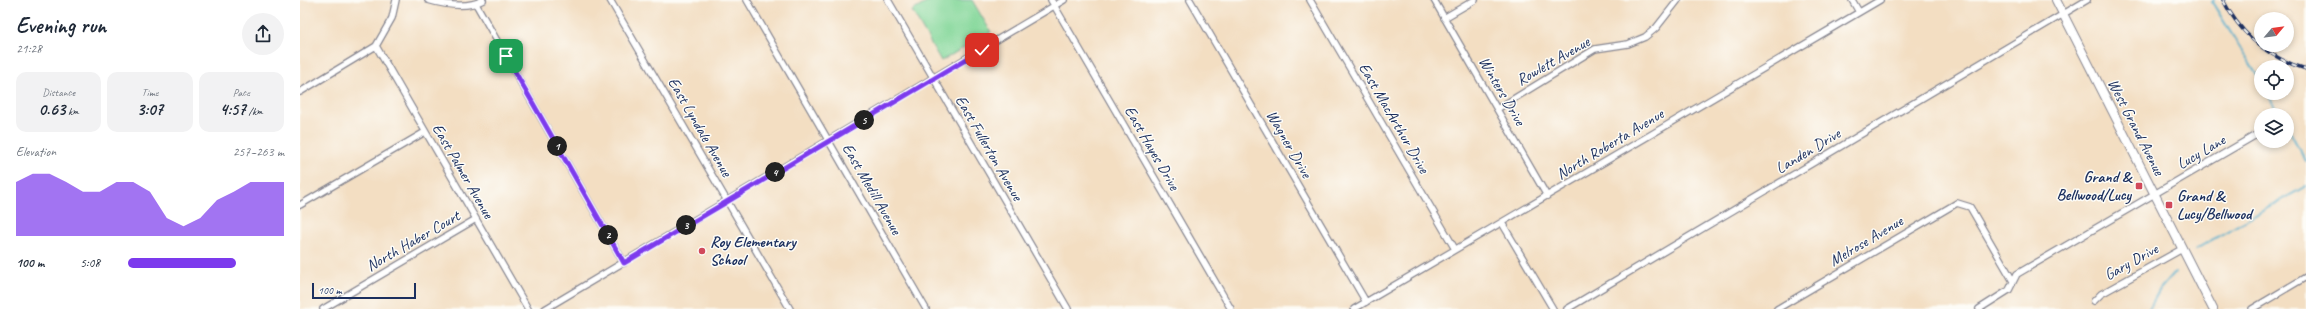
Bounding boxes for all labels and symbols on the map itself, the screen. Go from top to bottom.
north arrow [2254,12,2294,52]
street label: Rowlett Avenue [1513,31,1595,90]
pin [965,33,999,67]
pin [489,39,523,73]
street label: Winters Drive [1474,53,1531,131]
street label: East MacArthur Drive [1354,59,1435,178]
street label: East Lyndale Avenue [663,74,737,182]
street label: West Grand Avenue [2103,75,2170,180]
street label: East Fullerton Avenue [951,92,1028,206]
street label: East Hayes Drive [1120,102,1185,195]
street label: North Roberta Avenue [1553,103,1669,184]
street label: Wagner Drive [1262,107,1317,183]
pin: 5 [854,110,874,130]
street label: East Palmer Avenue [428,120,499,224]
street label: Landen Drive [1772,123,1846,178]
street label: Lucy Lane [2173,129,2230,174]
pin: 1 [547,136,567,156]
street label: East Medill Avenue [838,140,907,240]
pin: 4 [765,162,785,182]
place label: Grand & Bellwood/Lucy [2056,167,2133,205]
marker: Grand & Bellwood/Lucy [2134,181,2144,191]
place label: Grand & Lucy/Bellwood [2177,186,2254,224]
marker: Grand & Lucy/Bellwood [2164,200,2174,210]
street label: North Haber Court [363,205,465,276]
street label: Melrose Avenue [1826,210,1908,271]
pin: 3 [676,215,696,235]
pin: 2 [598,225,618,245]
place label: Roy Elementary School [710,232,797,270]
street label: Gary Drive [2101,238,2163,285]
marker: Roy Elementary School [697,246,707,256]
scale bar [312,281,416,300]

